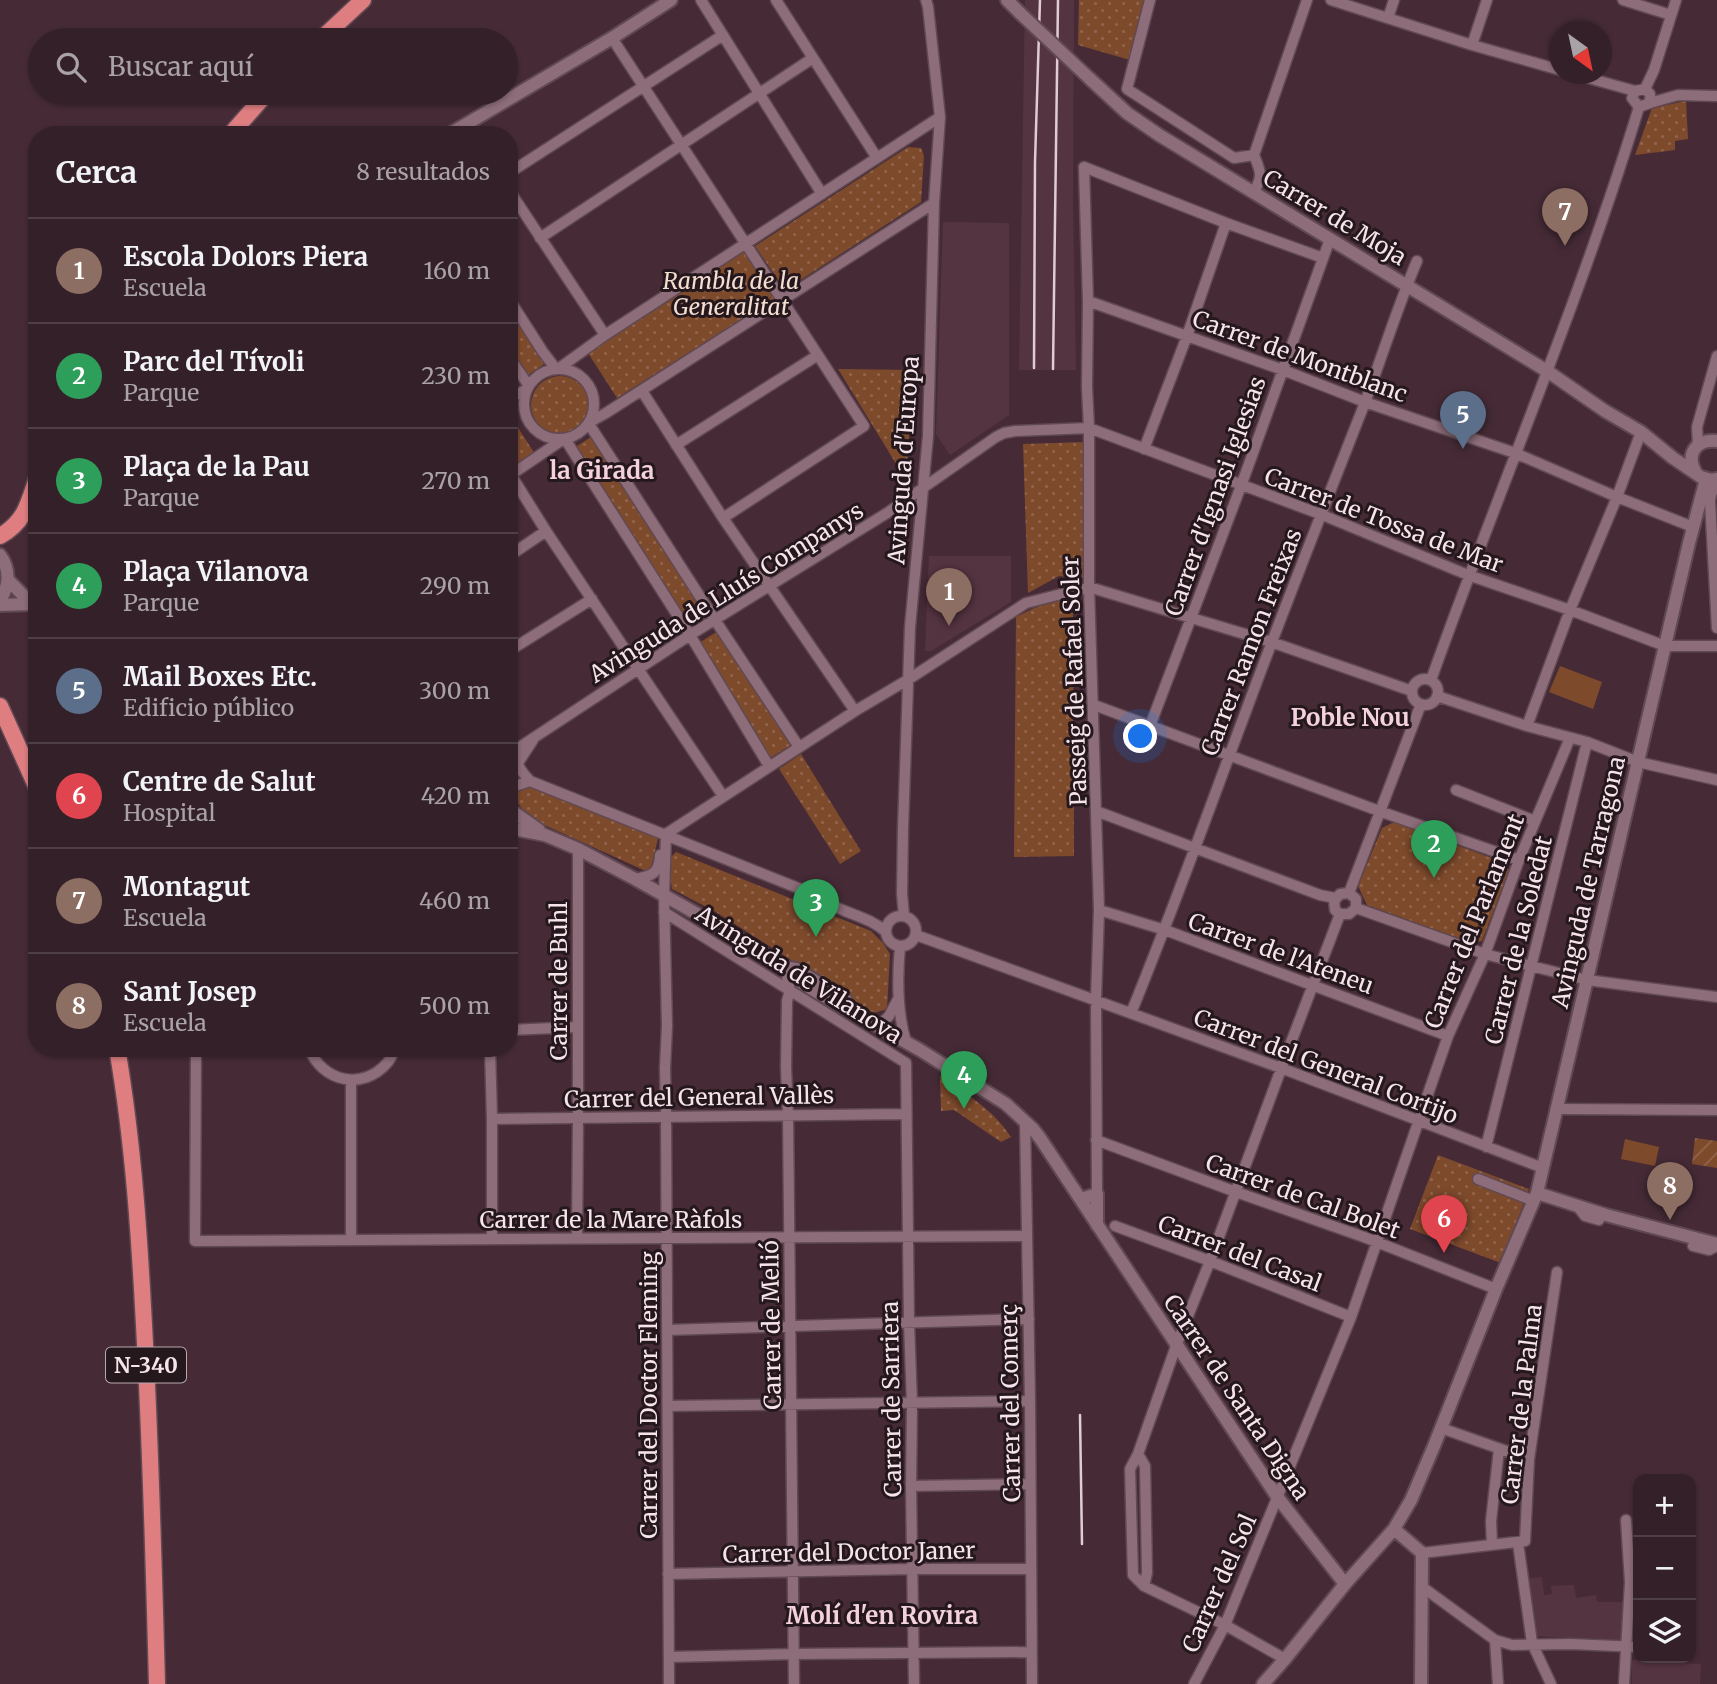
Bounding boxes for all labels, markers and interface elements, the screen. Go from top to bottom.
north arrow [1549,21,1612,84]
search box [28,28,518,105]
icon: search [52,48,90,86]
text: Buscar aquí [108,50,253,83]
text: Cerca [56,153,137,191]
text: 8 resultados [356,157,490,186]
street label: Carrer de Moja [1258,163,1412,271]
pin: 7 [1542,188,1588,246]
text: Escola Dolors Piera [123,240,368,273]
text: 1 [74,256,84,285]
text: 160 m [424,256,490,285]
park label: Rambla de la Generalitat [663,266,799,321]
text: Escuela [123,273,207,302]
street label: Carrer de Montblanc [1189,304,1411,408]
text: Parc del Tívoli [123,345,305,378]
street label: Avinguda d'Europa [881,355,925,566]
text: 2 [72,361,86,390]
text: 230 m [421,361,490,390]
street label: Carrer d'Ignasi Iglesias [1158,372,1272,620]
text: Parque [123,378,199,407]
pin: 5 [1440,391,1486,449]
text: Plaça de la Pau [123,450,310,483]
district label: la Girada [550,455,654,486]
street label: Carrer de Tossa de Mar [1261,461,1507,579]
text: 3 [72,466,86,495]
text: 270 m [422,466,490,495]
text: Parque [123,483,199,512]
street label: Avinguda de Lluís Companys [583,495,869,689]
street label: Carrer Ramon Freixas [1194,524,1308,760]
text: Plaça Vilanova [123,555,309,588]
street label: Passeig de Rafael Soler [1055,555,1093,807]
pin: 1 [926,568,972,626]
text: 4 [72,571,86,600]
text: 290 m [420,571,490,600]
text: Parque [123,588,199,617]
text: Mail Boxes Etc. [123,660,317,693]
text: 5 [72,676,86,705]
text: 300 m [419,676,490,705]
text: Edificio público [123,693,294,722]
district label: Poble Nou [1290,702,1410,733]
your location [1123,719,1157,753]
street label: Avinguda de Tarragona [1545,753,1631,1012]
text: Centre de Salut [123,765,316,798]
text: 6 [72,781,86,810]
text: 420 m [421,781,490,810]
text: Hospital [123,798,216,827]
street label: Carrer del Parlament [1418,810,1530,1032]
pin: 2 [1411,820,1457,878]
street label: Carrer de la Soledat [1478,833,1558,1047]
text: Montagut [123,870,250,903]
pin: 3 [793,879,839,937]
text: 7 [72,886,86,915]
text: 460 m [419,886,490,915]
street label: Avinguda de Vilanova [690,898,908,1049]
street label: Carrer de Buhl [544,902,573,1060]
text: Escuela [123,903,207,932]
street label: Carrer de l'Ateneu [1184,906,1378,1000]
text: Sant Josep [123,975,257,1008]
text: 8 [72,991,86,1020]
text: 500 m [419,991,490,1020]
street label: Carrer del General Cortijo [1190,1002,1462,1130]
text: Escuela [123,1008,207,1037]
pin: 4 [941,1051,987,1109]
street label: Carrer del General Vallès [564,1080,834,1114]
street label: Carrer de Cal Bolet [1202,1147,1404,1245]
pin: 8 [1647,1162,1693,1220]
pin: 6 [1421,1195,1467,1253]
street label: Carrer de la Mare Ràfols [480,1205,742,1234]
street label: Carrer del Casal [1154,1208,1326,1298]
street label: Carrer de Melió [755,1240,787,1410]
street label: Carrer del Doctor Fleming [634,1251,663,1539]
street label: Carrer de Santa Digna [1157,1289,1317,1505]
street label: Carrer de Sarriera [875,1301,907,1497]
street label: Carrer de la Palma [1494,1302,1548,1506]
street label: Carrer del Comerç [994,1304,1026,1502]
road number: N-340 [106,1348,186,1382]
map controls [1633,1474,1696,1663]
button: + [1633,1474,1696,1537]
street label: Carrer del Sol [1176,1509,1262,1657]
street label: Carrer del Doctor Janer [722,1535,976,1569]
button: − [1633,1537,1696,1600]
district label: Molí d'en Rovira [786,1600,978,1631]
button: layers [1633,1600,1696,1663]

